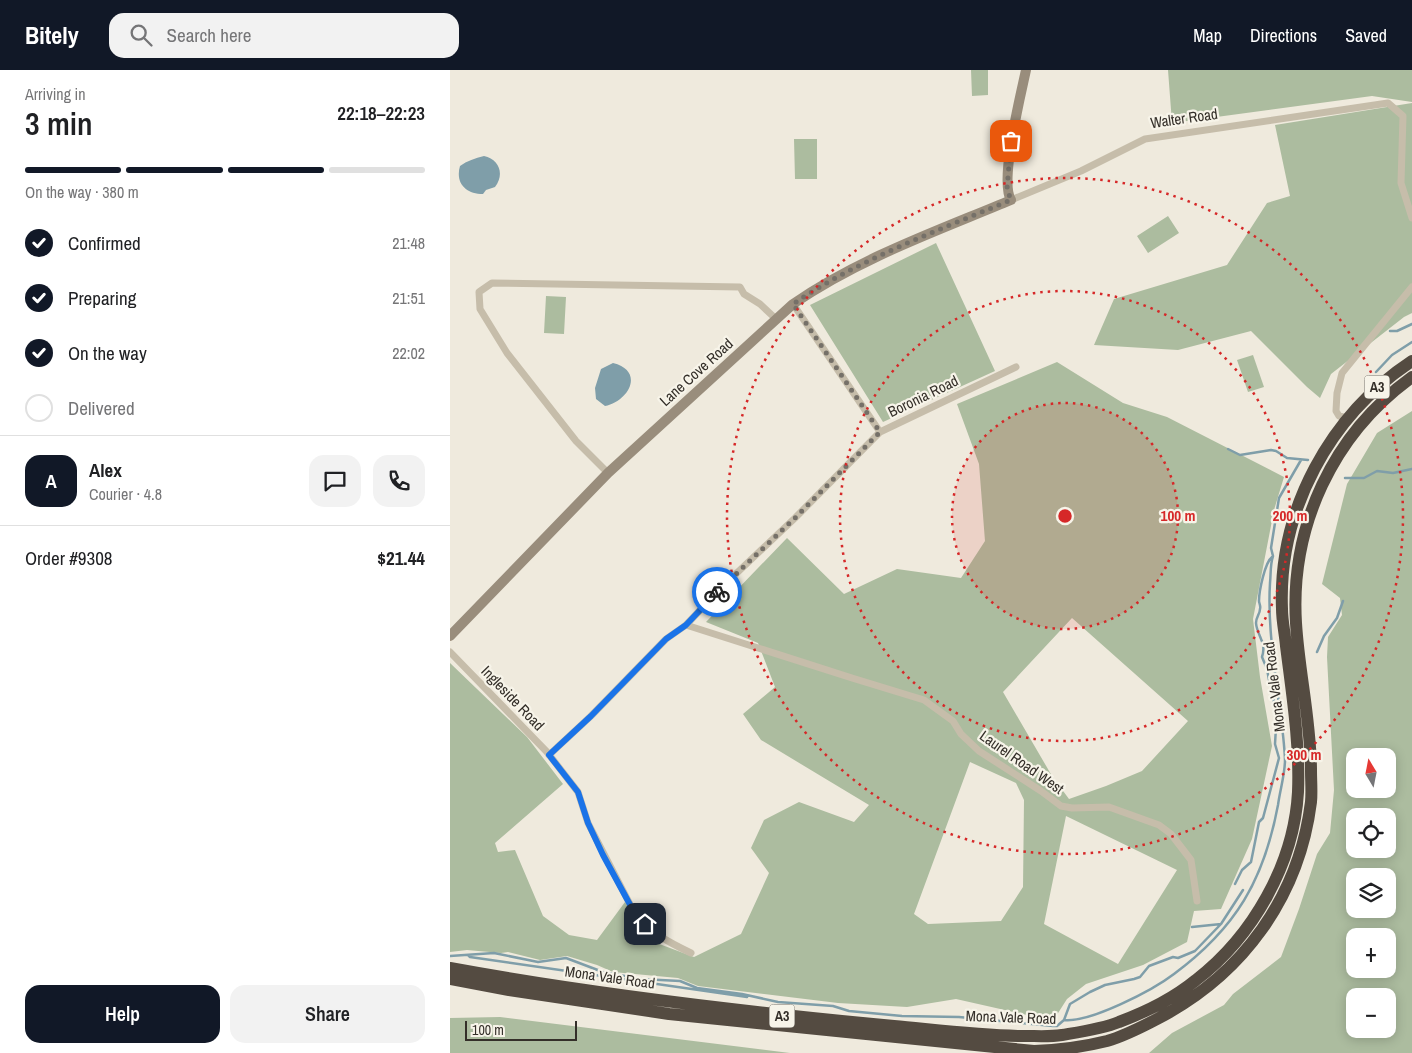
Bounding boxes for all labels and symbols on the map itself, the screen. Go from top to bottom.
street label: Walter Road [1149,103,1219,133]
pin [990,120,1032,162]
street label: Lane Cove Road [655,333,737,411]
street label: Boronia Road [884,370,962,422]
road number: A3 [1364,376,1390,398]
text: 100 m [1161,505,1195,526]
text: 200 m [1273,505,1307,526]
centre of rings [1056,507,1074,525]
courier [692,567,742,617]
street label: Mona Vale Road [1258,641,1290,733]
street label: Ingleside Road [477,661,549,735]
street label: Laurel Road West [976,725,1069,799]
text: 300 m [1287,744,1321,765]
north arrow [1346,748,1396,798]
pin [624,903,666,945]
street label: Mona Vale Road [564,960,656,994]
road number: A3 [770,1004,794,1028]
street label: Mona Vale Road [965,1005,1057,1029]
scale bar [465,1018,578,1041]

